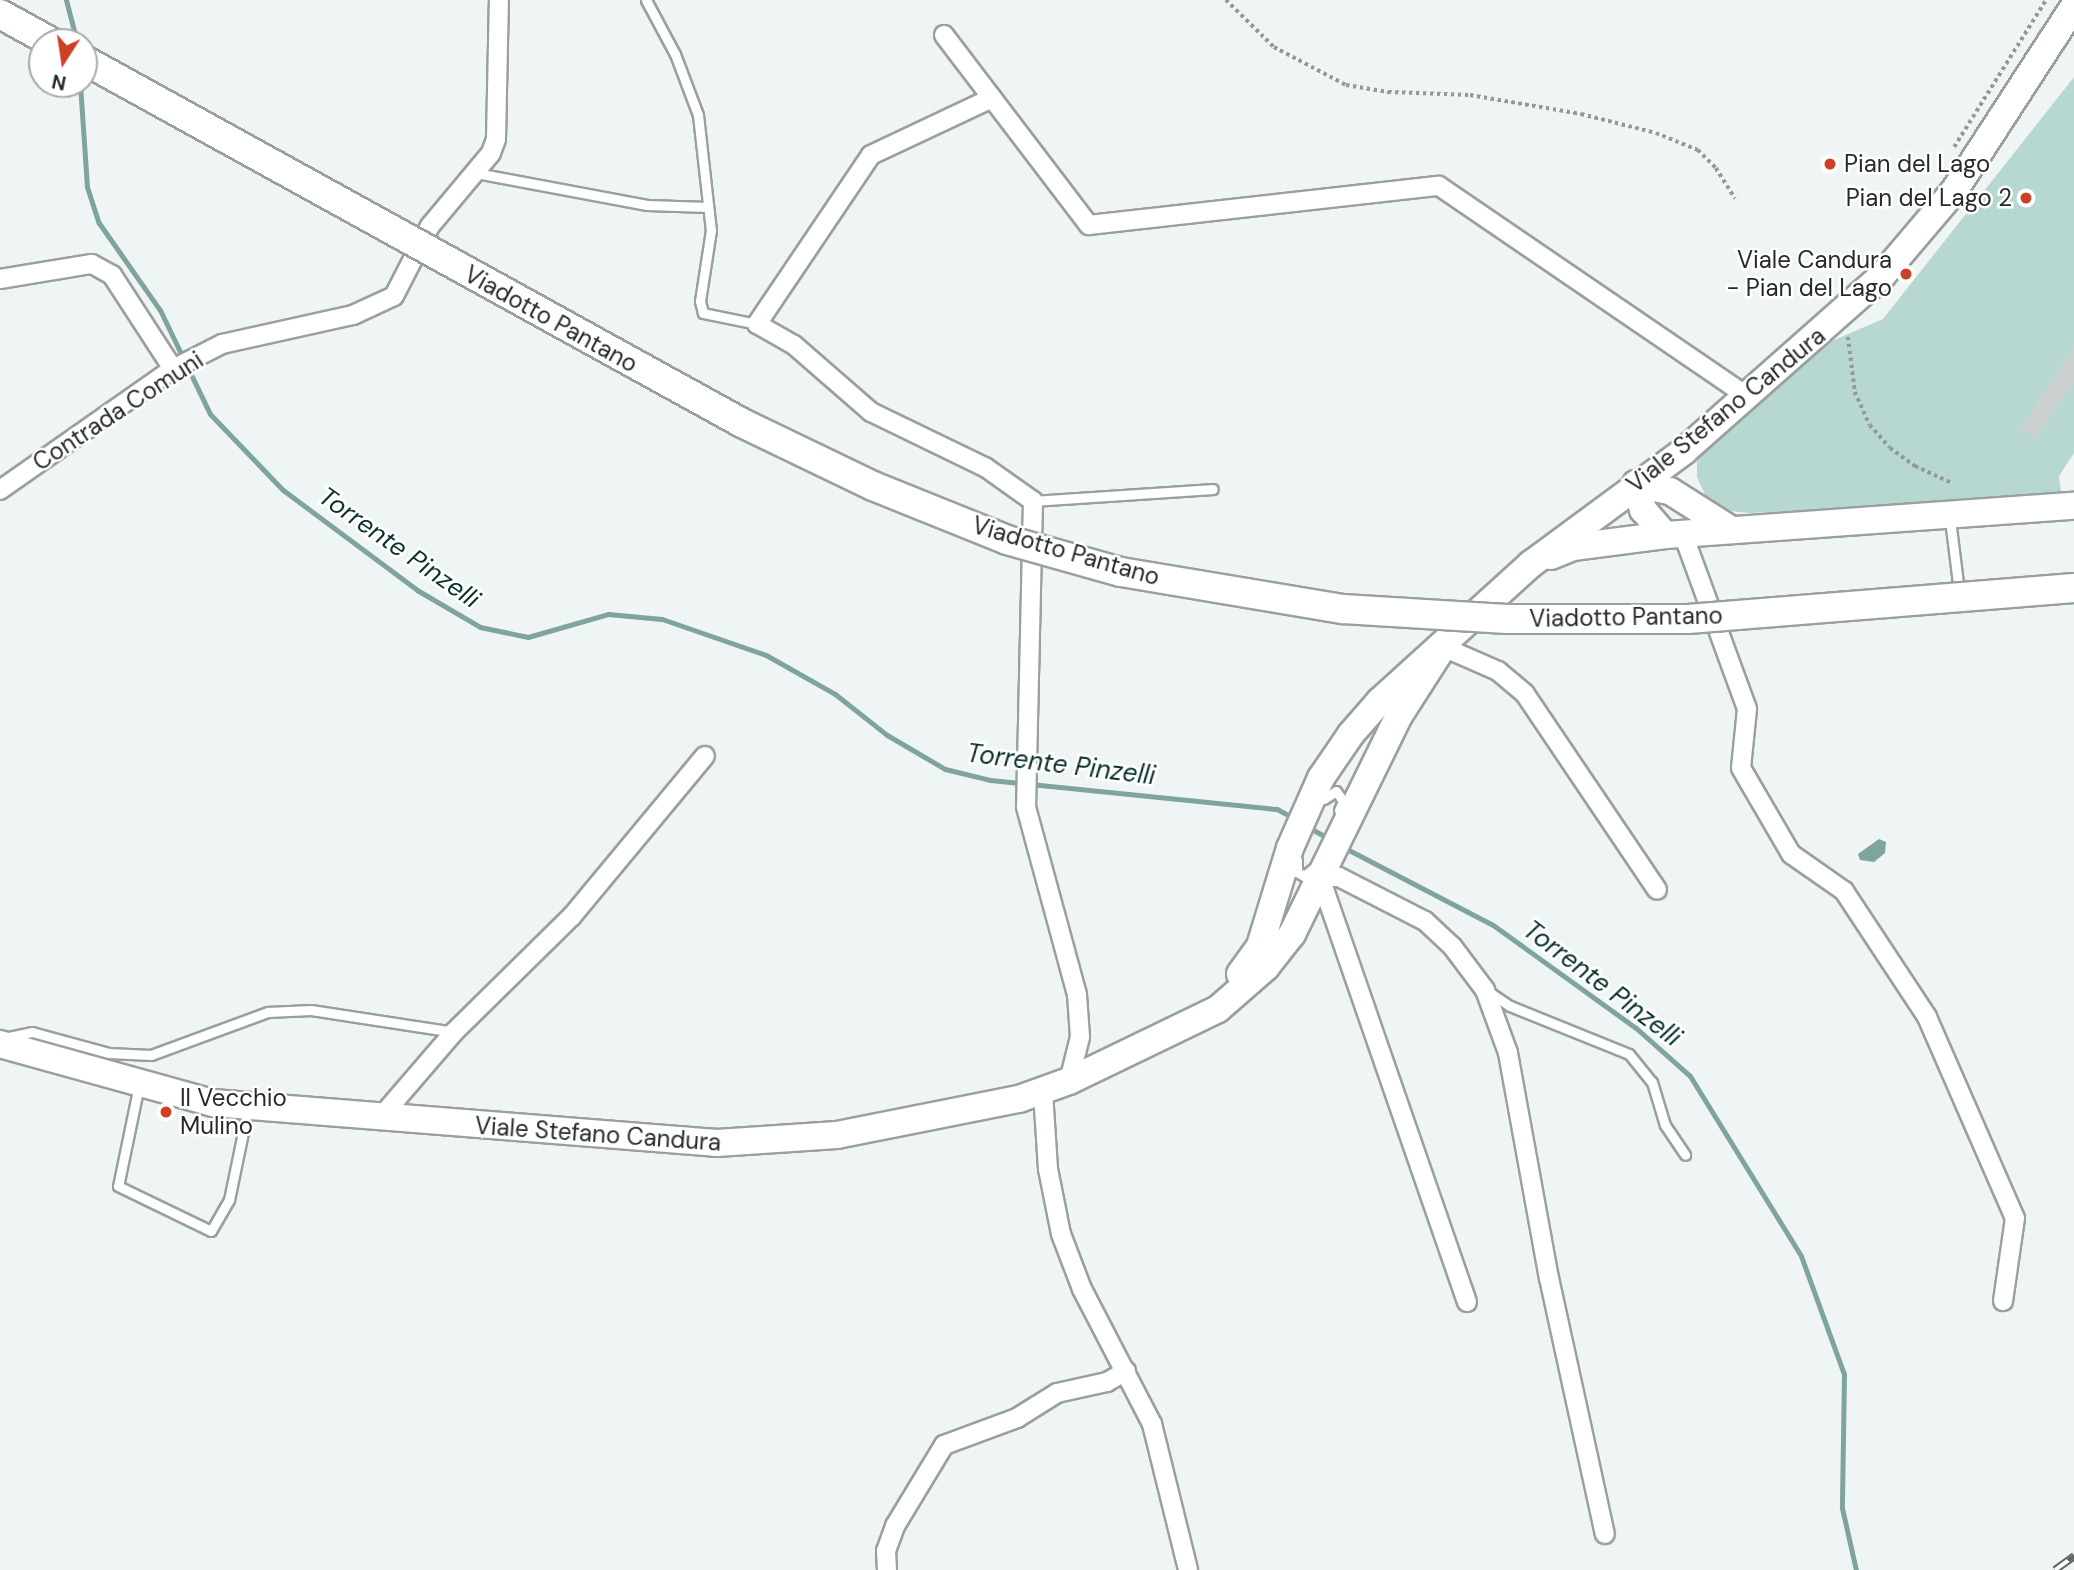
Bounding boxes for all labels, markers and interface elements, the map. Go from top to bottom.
north arrow [28,28,98,98]
text: N [50,68,68,96]
place label: Pian del Lago [1844,150,1990,178]
marker: Pian del Lago [1822,156,1838,172]
place label: Pian del Lago 2 [1846,184,2012,212]
marker: Pian del Lago 2 [2018,190,2034,206]
place label: Viale Candura - Pian del Lago [1726,246,1892,302]
street label: Viadotto Pantano [459,260,643,378]
marker: Viale Candura - Pian del Lago [1898,266,1914,282]
street label: Viale Stefano Candura [1621,321,1831,499]
street label: Contrada Comuni [27,345,209,477]
water label: Torrente Pinzelli [312,481,486,615]
street label: Viadotto Pantano [969,510,1163,592]
street label: Viadotto Pantano [1529,601,1723,633]
water label: Torrente Pinzelli [965,738,1157,792]
water label: Torrente Pinzelli [1517,914,1687,1054]
place label: Il Vecchio Mulino [180,1084,287,1140]
marker: Il Vecchio Mulino [158,1104,174,1120]
street label: Viale Stefano Candura [474,1111,722,1157]

